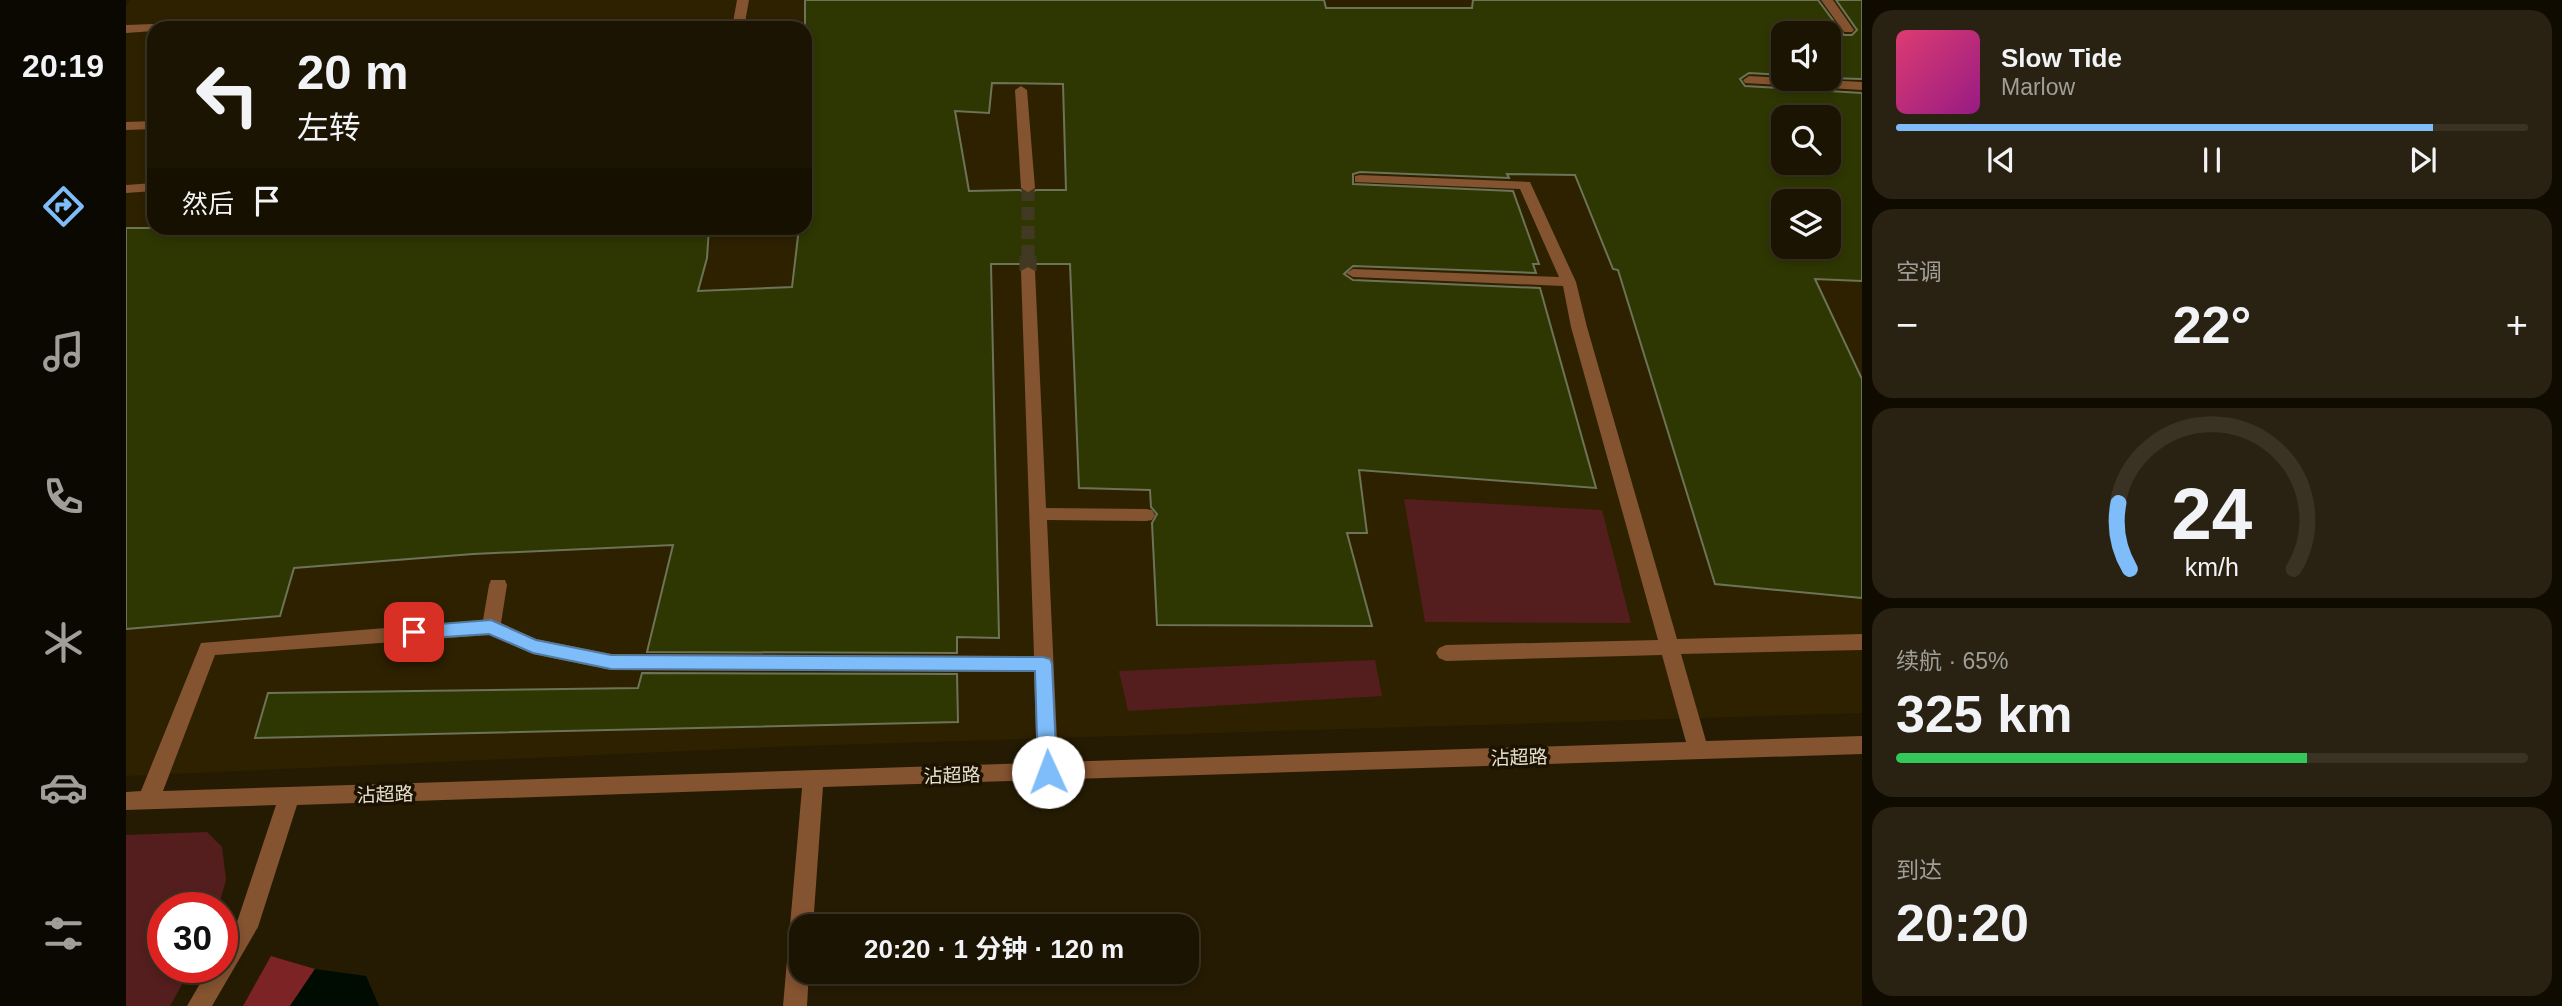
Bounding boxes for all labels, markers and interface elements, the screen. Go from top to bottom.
map controls [1771,21,1841,259]
button: sound [1771,21,1841,91]
text: Slow Tide [2001,43,2122,73]
text: 20 m [297,45,409,99]
text: 20:19 [22,48,104,84]
icon: left [182,49,273,140]
text: Marlow [2001,74,2075,100]
button: search [1771,105,1841,175]
text: 左转 [297,110,361,146]
icon: previous [1982,141,2020,179]
icon: pause [2193,141,2231,179]
icon: next [2404,141,2442,179]
icon: directions [39,182,88,231]
icon: arrive [248,182,286,220]
text: 然后 [182,189,234,219]
button: layers [1771,189,1841,259]
text: 空调 [1896,259,1942,285]
text: 22° [2173,296,2251,354]
text: − [1896,304,1918,346]
text: + [2506,304,2528,346]
icon: music [39,327,88,376]
icon: phone [39,472,88,521]
text: 24 [2172,473,2253,554]
text: km/h [2185,553,2239,581]
pin [384,602,444,662]
icon: arrive [395,613,433,651]
icon: climate [39,618,88,667]
text: 续航 · 65% [1896,648,2008,674]
text: 325 km [1896,685,2072,743]
position arrow [1011,735,1085,809]
street label: 沾超路 [1490,746,1548,769]
icon: car [39,763,88,812]
street label: 沾超路 [923,764,981,787]
street label: 沾超路 [356,783,414,806]
text: 到达 [1896,857,1942,883]
speed limit sign: 30 [147,892,238,983]
text: 20:20 [1896,894,2029,952]
icon: filters [39,909,88,958]
text: 20:20 · 1 分钟 · 120 m [864,934,1124,964]

